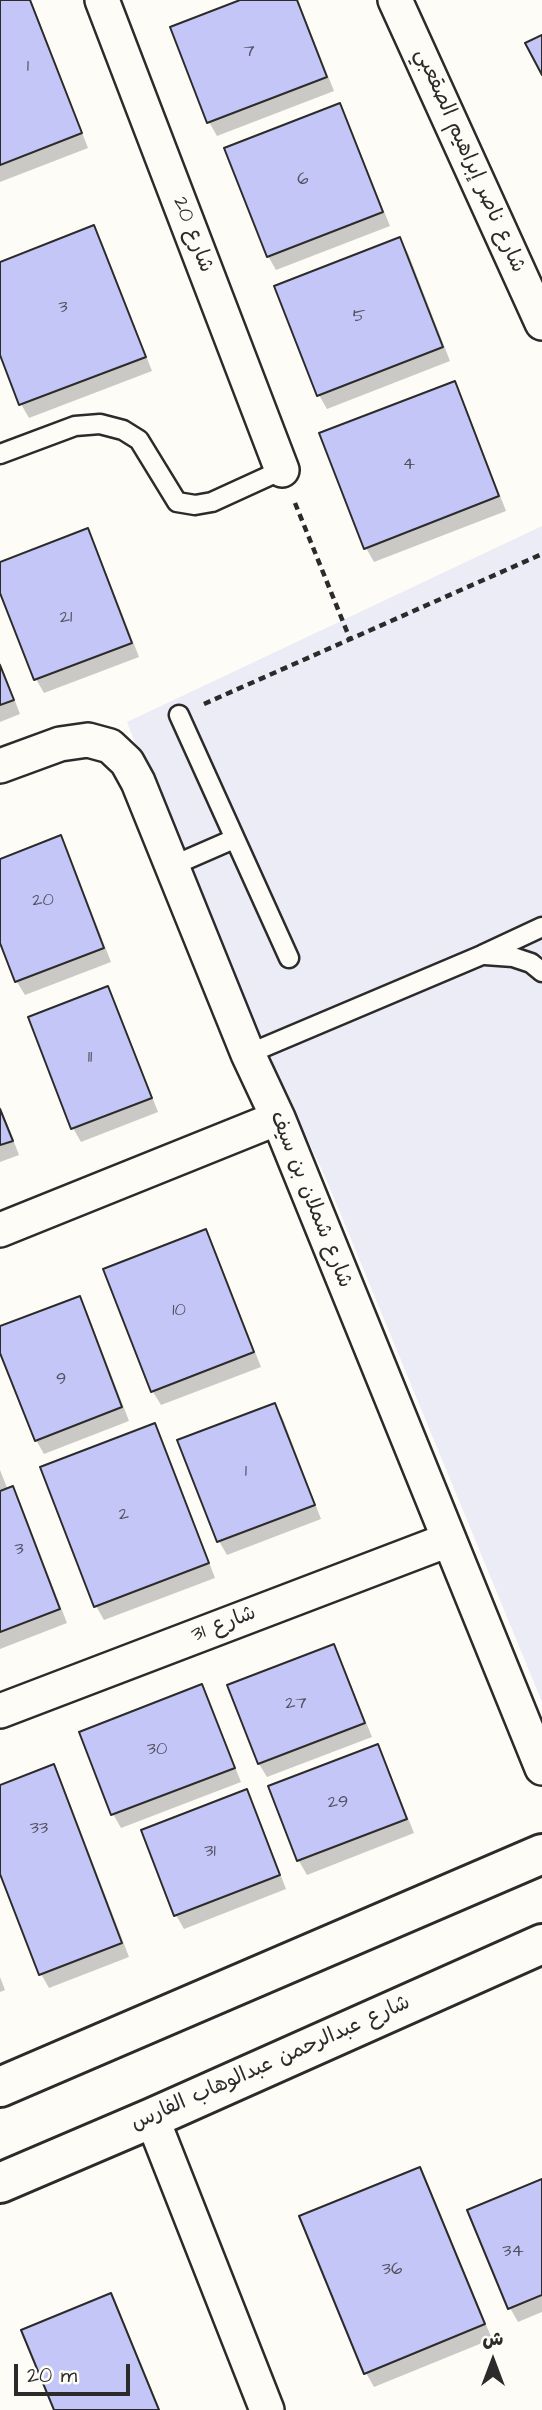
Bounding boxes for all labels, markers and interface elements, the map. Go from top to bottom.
house number: 7 [243,41,255,63]
street label: شارع ناصر إبراهيم الصقعبي [408,45,530,277]
house number: 1 [27,56,29,78]
house number: 6 [297,169,309,191]
street label: شارع 20 [166,194,218,276]
house number: 3 [58,297,68,319]
house number: 5 [353,306,365,328]
house number: 4 [403,454,415,476]
house number: 21 [60,607,72,629]
house number: 20 [32,890,54,912]
house number: 11 [88,1047,92,1069]
street label: شارع شملان بن سيف [263,1108,357,1292]
house number: 10 [172,1300,186,1322]
house number: 9 [56,1369,66,1391]
house number: 1 [245,1461,247,1483]
house number: 2 [119,1504,129,1526]
house number: 3 [14,1539,24,1561]
street label: شارع 31 [188,1601,260,1649]
house number: 27 [285,1693,307,1715]
house number: 30 [147,1739,167,1761]
house number: 29 [328,1792,348,1814]
house number: 33 [30,1818,48,1840]
house number: 31 [204,1841,216,1863]
street label: شارع عبدالرحمن عبدالوهاب الفارس [127,1991,415,2137]
house number: 34 [502,2241,524,2263]
house number: 36 [382,2259,402,2281]
north arrow [458,2326,528,2396]
text: ش [483,2326,503,2353]
scale bar [18,2350,133,2394]
text: 20 m [27,2361,77,2390]

